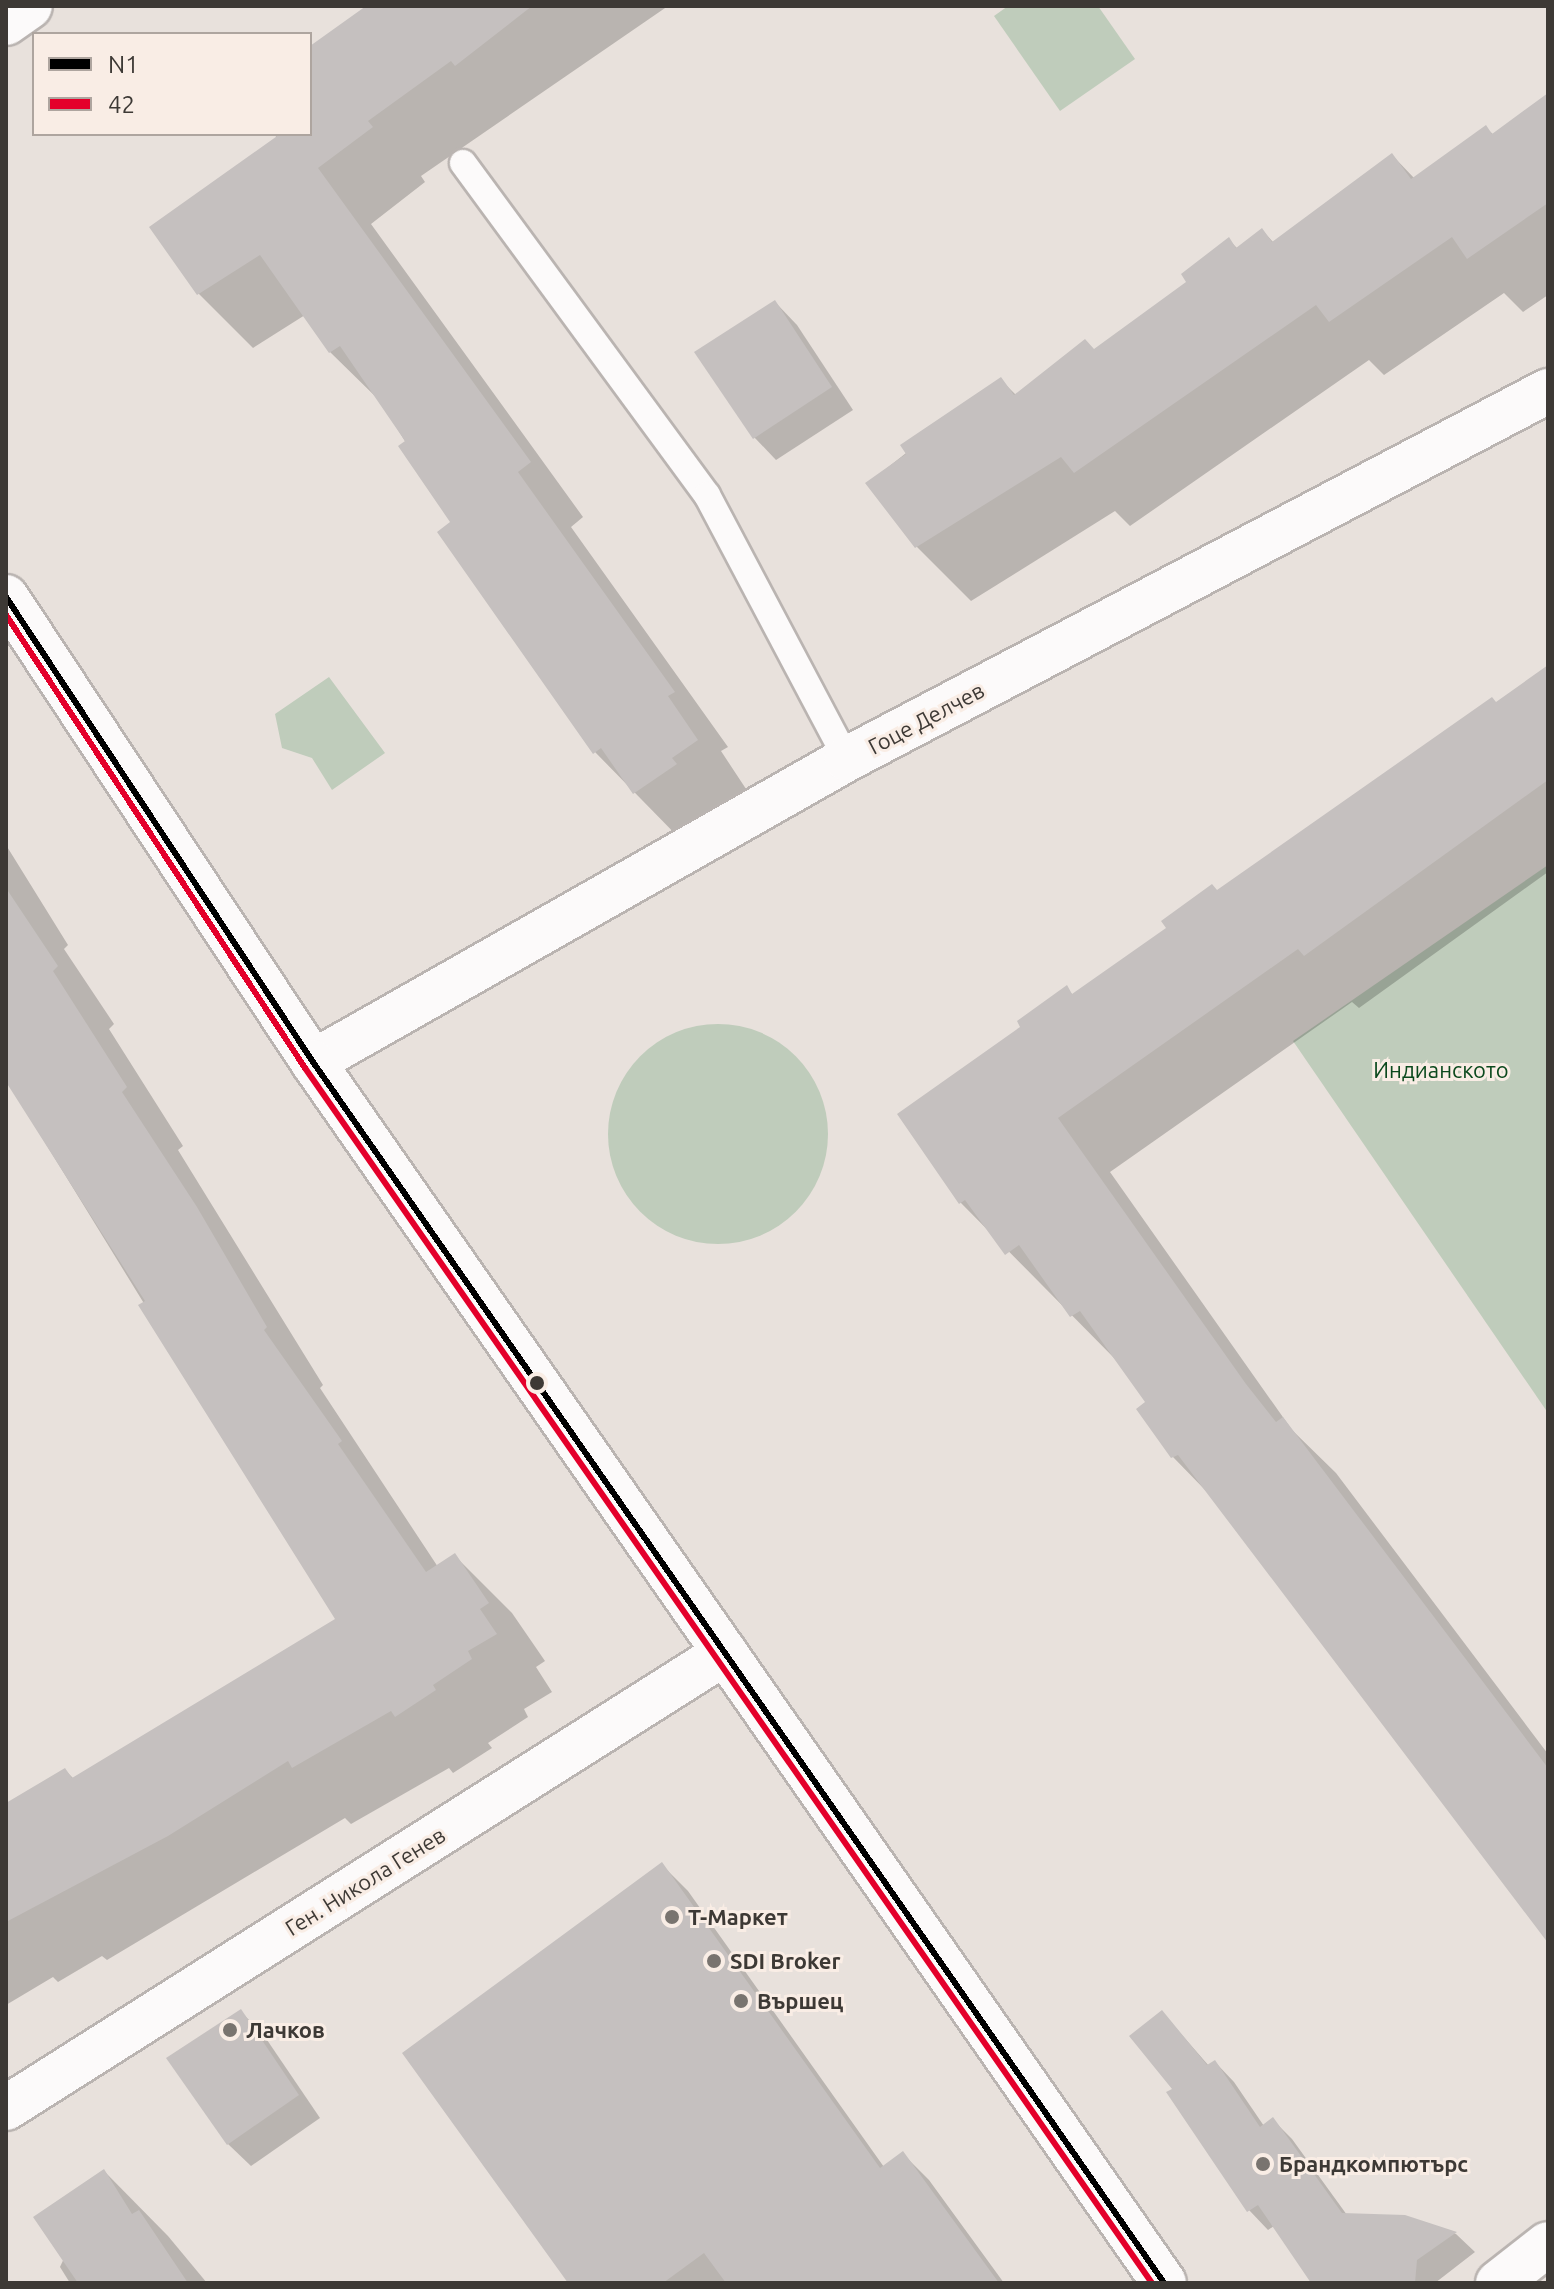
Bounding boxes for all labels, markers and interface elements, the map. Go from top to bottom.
legend [32,32,312,136]
text: N1 [108,51,139,78]
text: 42 [108,91,135,118]
street label: Гоце Делчев [863,676,989,760]
park label: Индианското [1373,1057,1509,1083]
unlabelled marker [529,1375,545,1391]
street label: Ген. Никола Генев [280,1821,450,1941]
place label: Т-Маркет [688,1904,788,1930]
marker: Т-Маркет [663,1908,681,1926]
place label: SDI Broker [730,1948,840,1974]
marker: SDI Broker [705,1952,723,1970]
place label: Вършец [757,1988,843,2014]
marker: Вършец [732,1992,750,2010]
place label: Лачков [246,2017,325,2043]
marker: Лачков [221,2021,239,2039]
place label: Брандкомпютърс [1279,2151,1468,2177]
marker: Брандкомпютърс [1254,2155,1272,2173]

